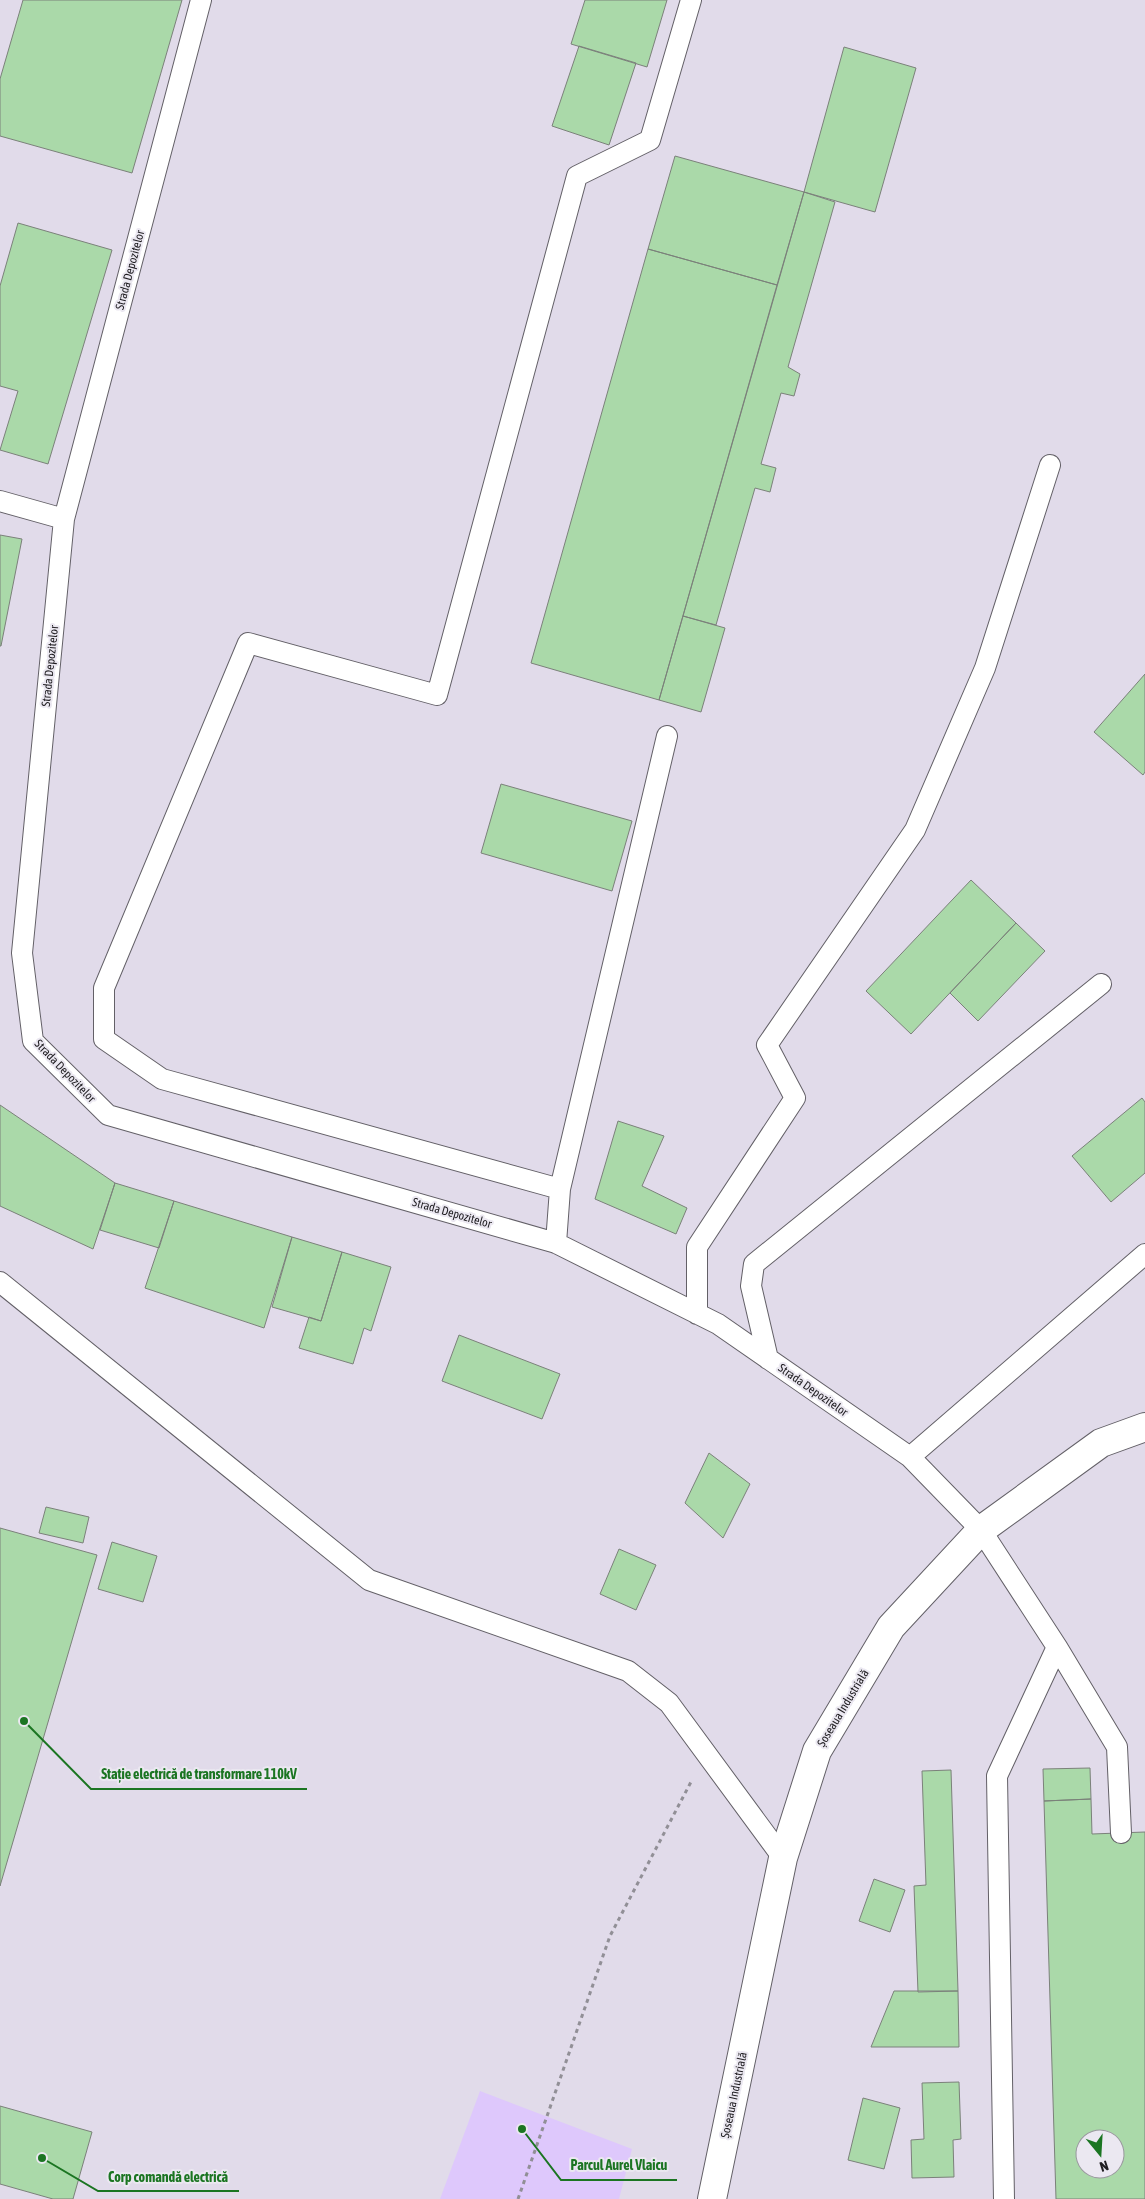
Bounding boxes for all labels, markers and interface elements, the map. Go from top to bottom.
street label: Strada Depozitelor [113,228,147,311]
street label: Strada Depozitelor [39,624,61,707]
street label: Strada Depozitelor [32,1037,99,1106]
street label: Strada Depozitelor [411,1195,494,1231]
street label: Strada Depozitelor [775,1361,851,1419]
street label: Șoseaua Industrială [814,1667,872,1749]
callout: Stație electrică de transformare 110kV [91,1760,307,1789]
text: Stație electrică de transformare 110kV [101,1766,297,1783]
street label: Șoseaua Industrială [718,2051,750,2139]
north arrow [1075,2129,1125,2179]
callout: Parcul Aurel Vlaicu [561,2151,677,2180]
text: Parcul Aurel Vlaicu [571,2157,668,2173]
text: N [1098,2157,1110,2175]
callout: Corp comandă electrică [98,2162,239,2191]
text: Corp comandă electrică [108,2169,229,2185]

